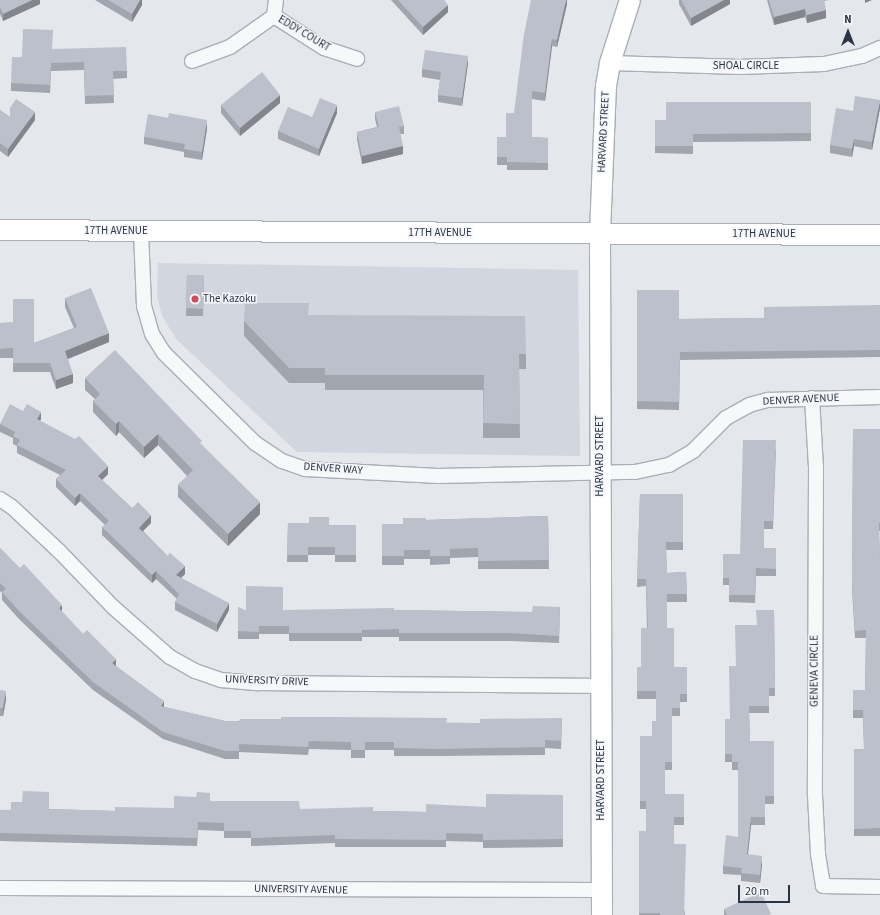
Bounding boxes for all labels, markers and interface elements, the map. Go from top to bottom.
north arrow [828,12,868,52]
text: N [844,12,852,27]
street label: EDDY COURT [275,13,333,55]
street label: SHOAL CIRCLE [713,59,779,73]
street label: HARVARD STREET [595,91,613,173]
street label: 17TH AVENUE [84,224,148,238]
street label: 17TH AVENUE [408,226,472,240]
street label: 17TH AVENUE [732,227,796,241]
place label: The Kazoku [203,292,256,306]
marker: The Kazoku [190,294,200,304]
street label: DENVER AVENUE [762,391,840,409]
street label: HARVARD STREET [593,415,607,497]
street label: DENVER WAY [303,460,363,478]
street label: GENEVA CIRCLE [808,635,822,707]
street label: UNIVERSITY DRIVE [225,673,309,689]
street label: HARVARD STREET [594,739,608,821]
scale bar [740,877,792,903]
street label: UNIVERSITY AVENUE [254,883,348,897]
text: 20 m [745,883,769,900]

